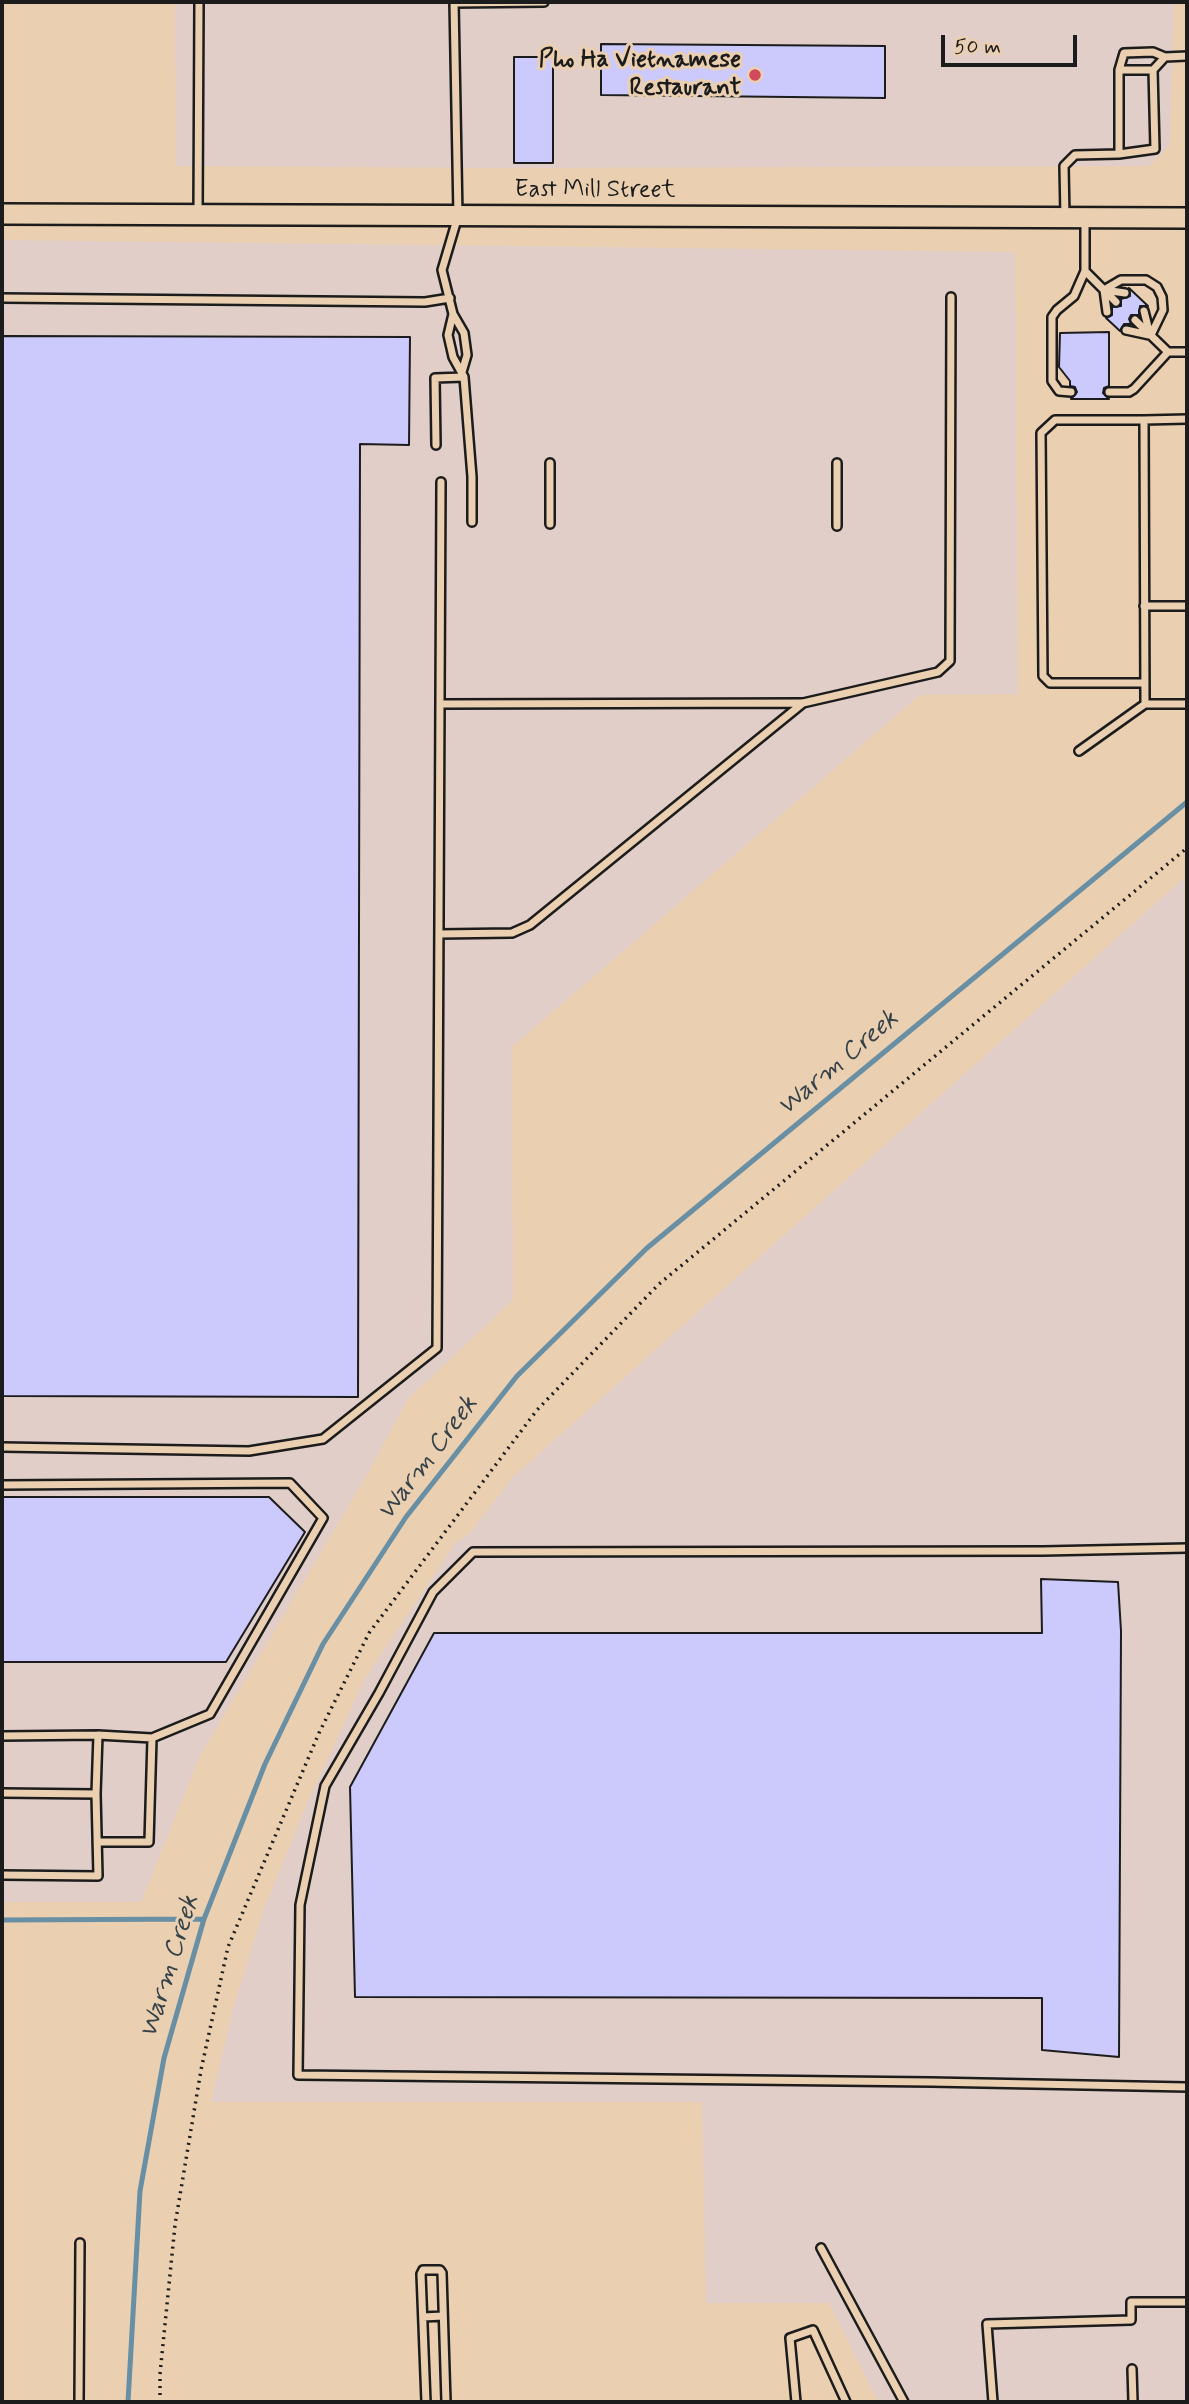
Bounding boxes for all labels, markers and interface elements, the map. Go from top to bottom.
scale bar [944,21,1080,65]
text: 50 m [954,33,1001,61]
place label: Pho Ha Vietnamese Restaurant [539,47,741,103]
marker: Pho Ha Vietnamese Restaurant [747,67,763,83]
street label: East Mill Street [514,177,676,205]
water label: Warm Creek [772,1005,906,1123]
water label: Warm Creek [372,1391,486,1527]
water label: Warm Creek [134,1892,208,2042]

